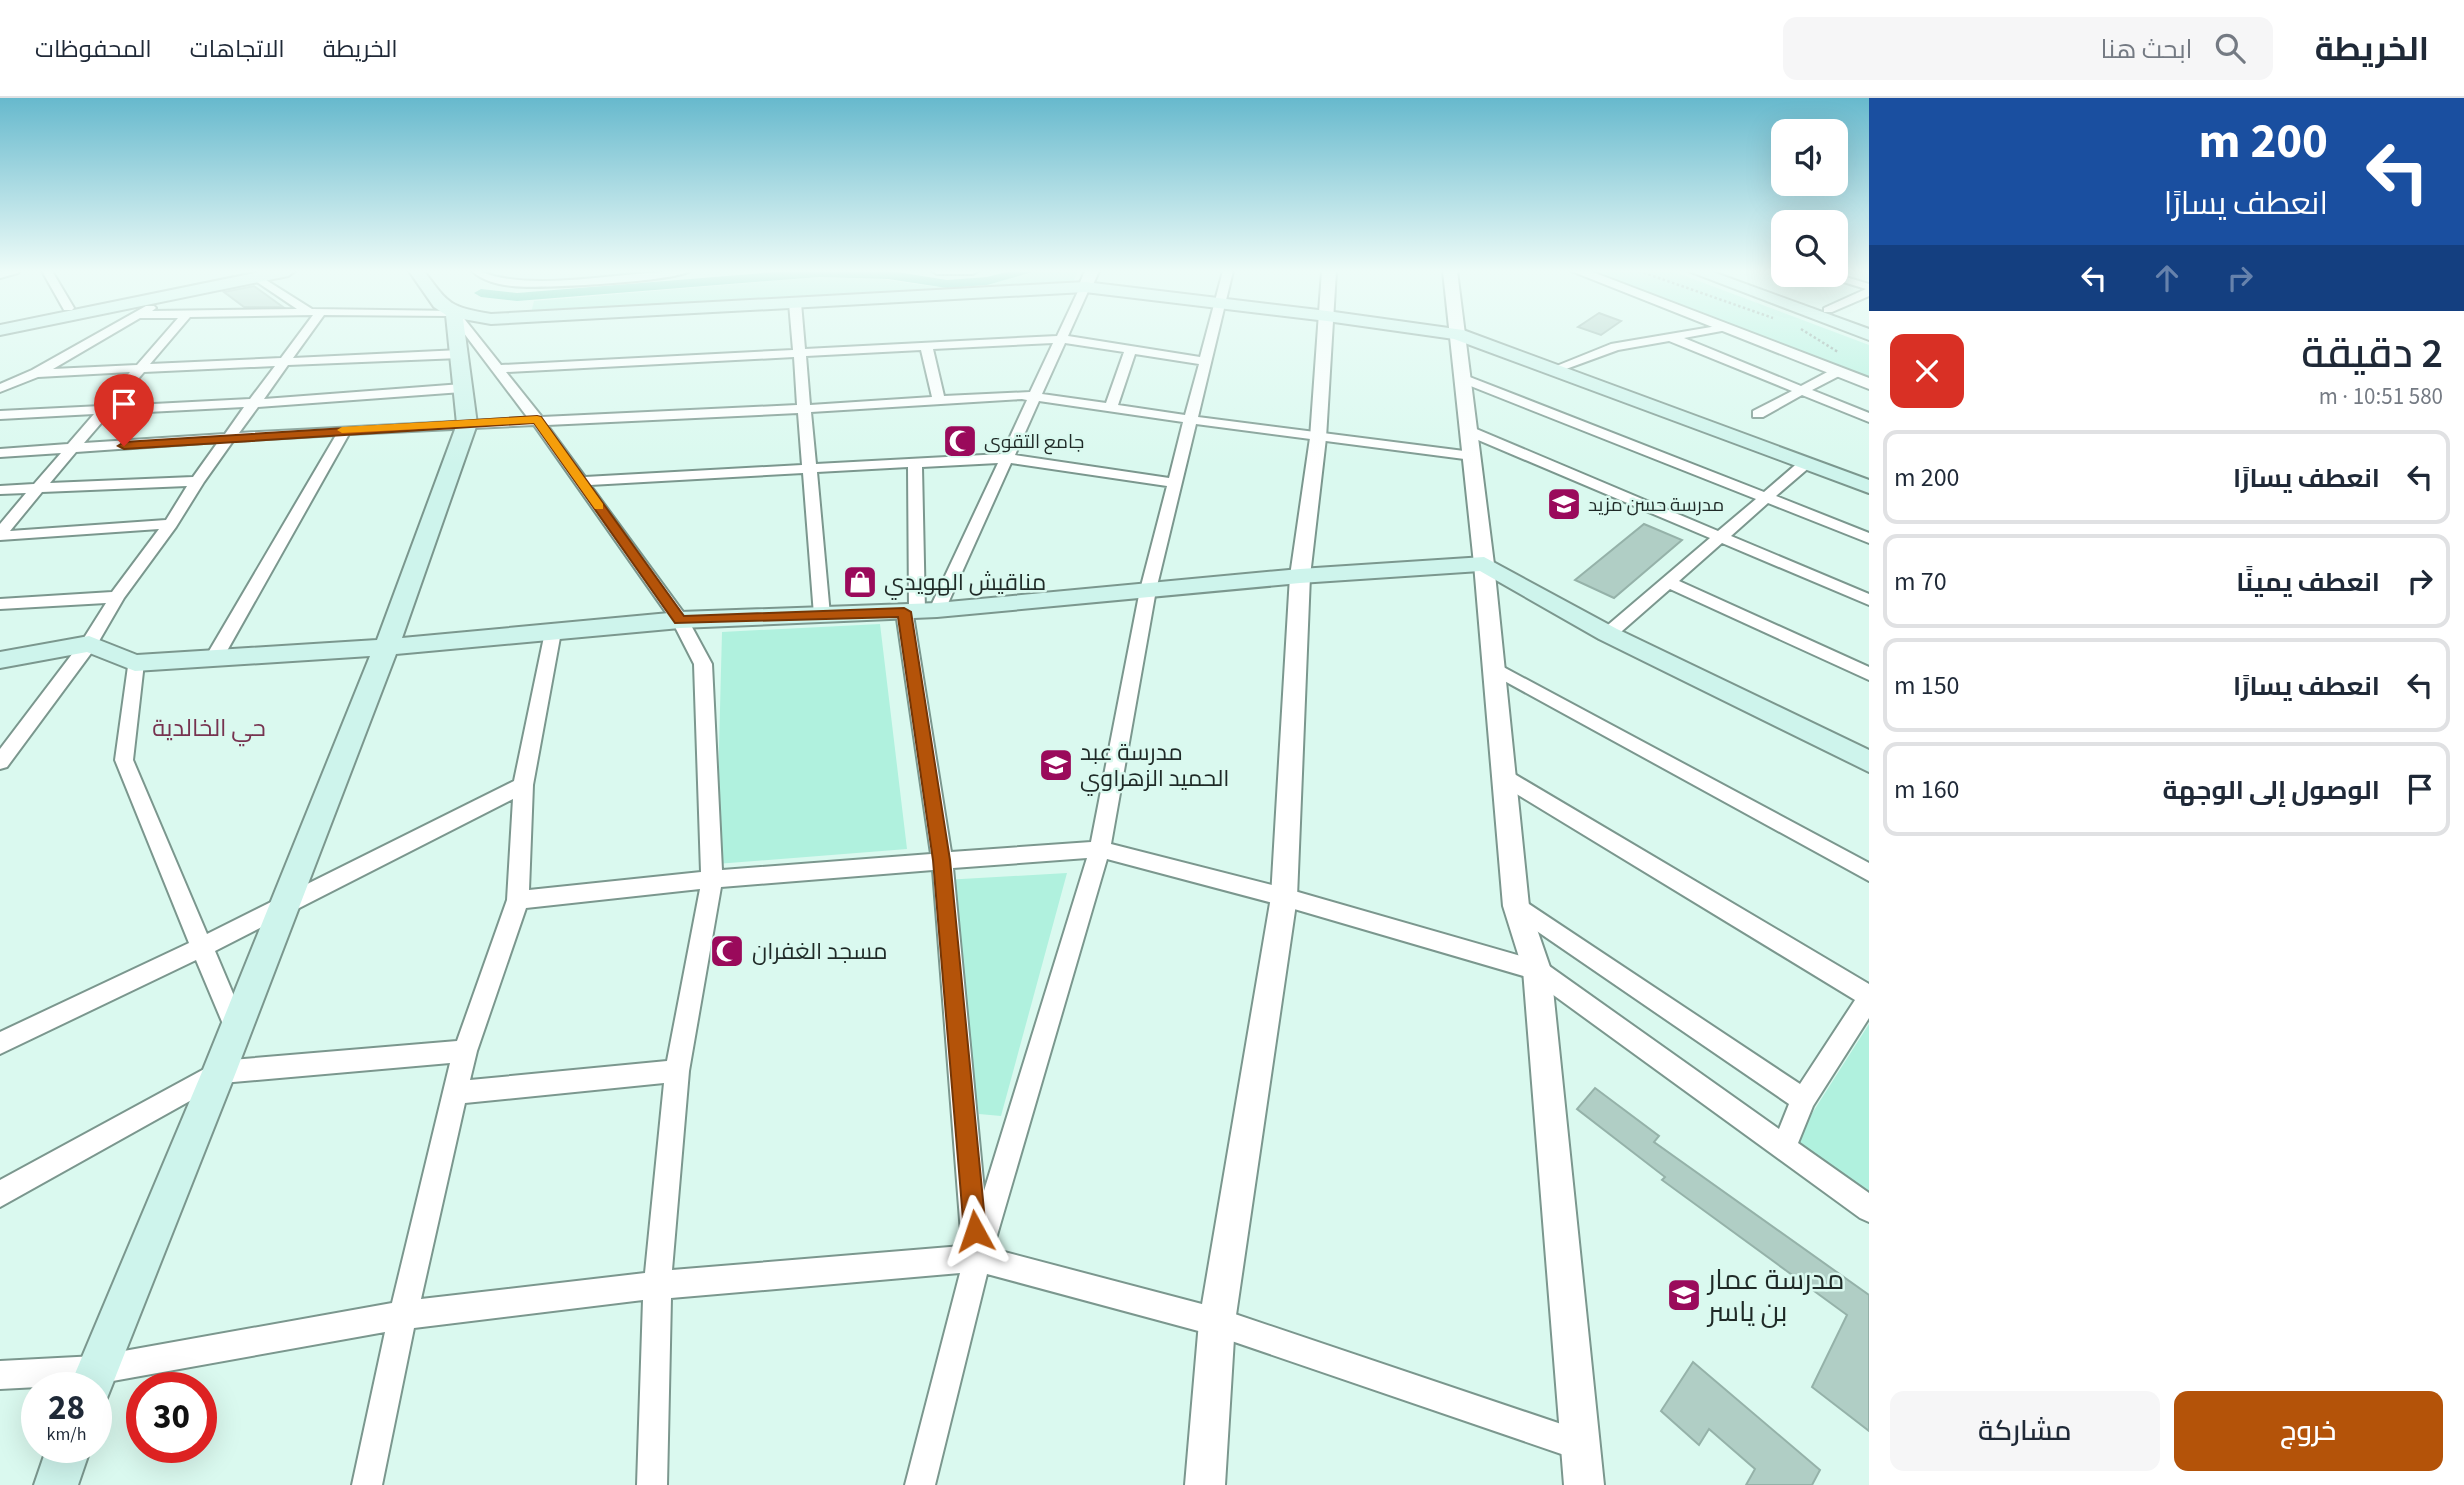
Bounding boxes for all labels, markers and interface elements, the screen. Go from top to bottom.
search box [1783,17,2273,80]
text: الخريطة [2315,26,2429,73]
icon: search [2211,29,2249,67]
text: ابحث هنا [2101,31,2193,68]
text: المحفوظات [35,32,152,67]
text: الاتجاهات [190,32,285,67]
text: الخريطة [323,32,398,67]
text: 200 m [2199,107,2328,177]
map controls [1771,119,1848,287]
button: sound [1771,119,1848,196]
icon: left [2352,126,2443,217]
text: انعطف يسارًا [2164,181,2328,227]
button: search [1771,210,1848,287]
icon: left [2075,259,2113,297]
icon: ahead [2148,259,2186,297]
icon: right [2221,259,2259,297]
text: 2 دقيقة [2301,324,2443,384]
button: close [1890,334,1964,408]
pin [94,374,154,446]
text: 580 m · 10:51 [2319,380,2443,413]
icon: arrive [105,385,143,423]
mosque icon: جامع التقوى [941,422,979,460]
place label: جامع التقوى [984,429,1084,456]
icon: left [2401,458,2439,496]
text: 200 m [1894,459,1960,496]
text: انعطف يسارًا [2233,460,2380,497]
school or university icon: مدرسة حسن مزيد [1545,485,1583,523]
place label: مدرسة حسن مزيد [1588,492,1724,519]
icon: right [2401,562,2439,600]
shop icon: مناقيش الهويدي [841,563,879,601]
text: 70 m [1894,563,1947,600]
text: انعطف يمينًا [2236,564,2380,601]
place label: مناقيش الهويدي [884,566,1046,600]
icon: left [2401,666,2439,704]
text: 150 m [1894,667,1960,704]
text: انعطف يسارًا [2233,668,2380,705]
district label: حي الخالدية [152,711,266,747]
place label: مدرسة عبد الحميد الزهراوي [1080,736,1230,796]
school or university icon: مدرسة عبد الحميد الزهراوي [1037,746,1075,784]
icon: arrive [2401,770,2439,808]
text: 160 m [1894,771,1960,808]
text: الوصول إلى الوجهة [2162,772,2380,809]
mosque icon: مسجد الغفران [708,932,746,970]
place label: مسجد الغفران [752,935,888,968]
position arrow [938,1194,1012,1268]
place label: مدرسة عمار بن ياسر [1706,1260,1844,1332]
school or university icon: مدرسة عمار بن ياسر [1665,1276,1703,1314]
speed limit sign: 30 [126,1372,217,1463]
text: 28 [48,1383,85,1433]
button: مشاركة [1890,1391,2160,1471]
button: خروج [2174,1391,2443,1471]
text: km/h [47,1422,86,1447]

